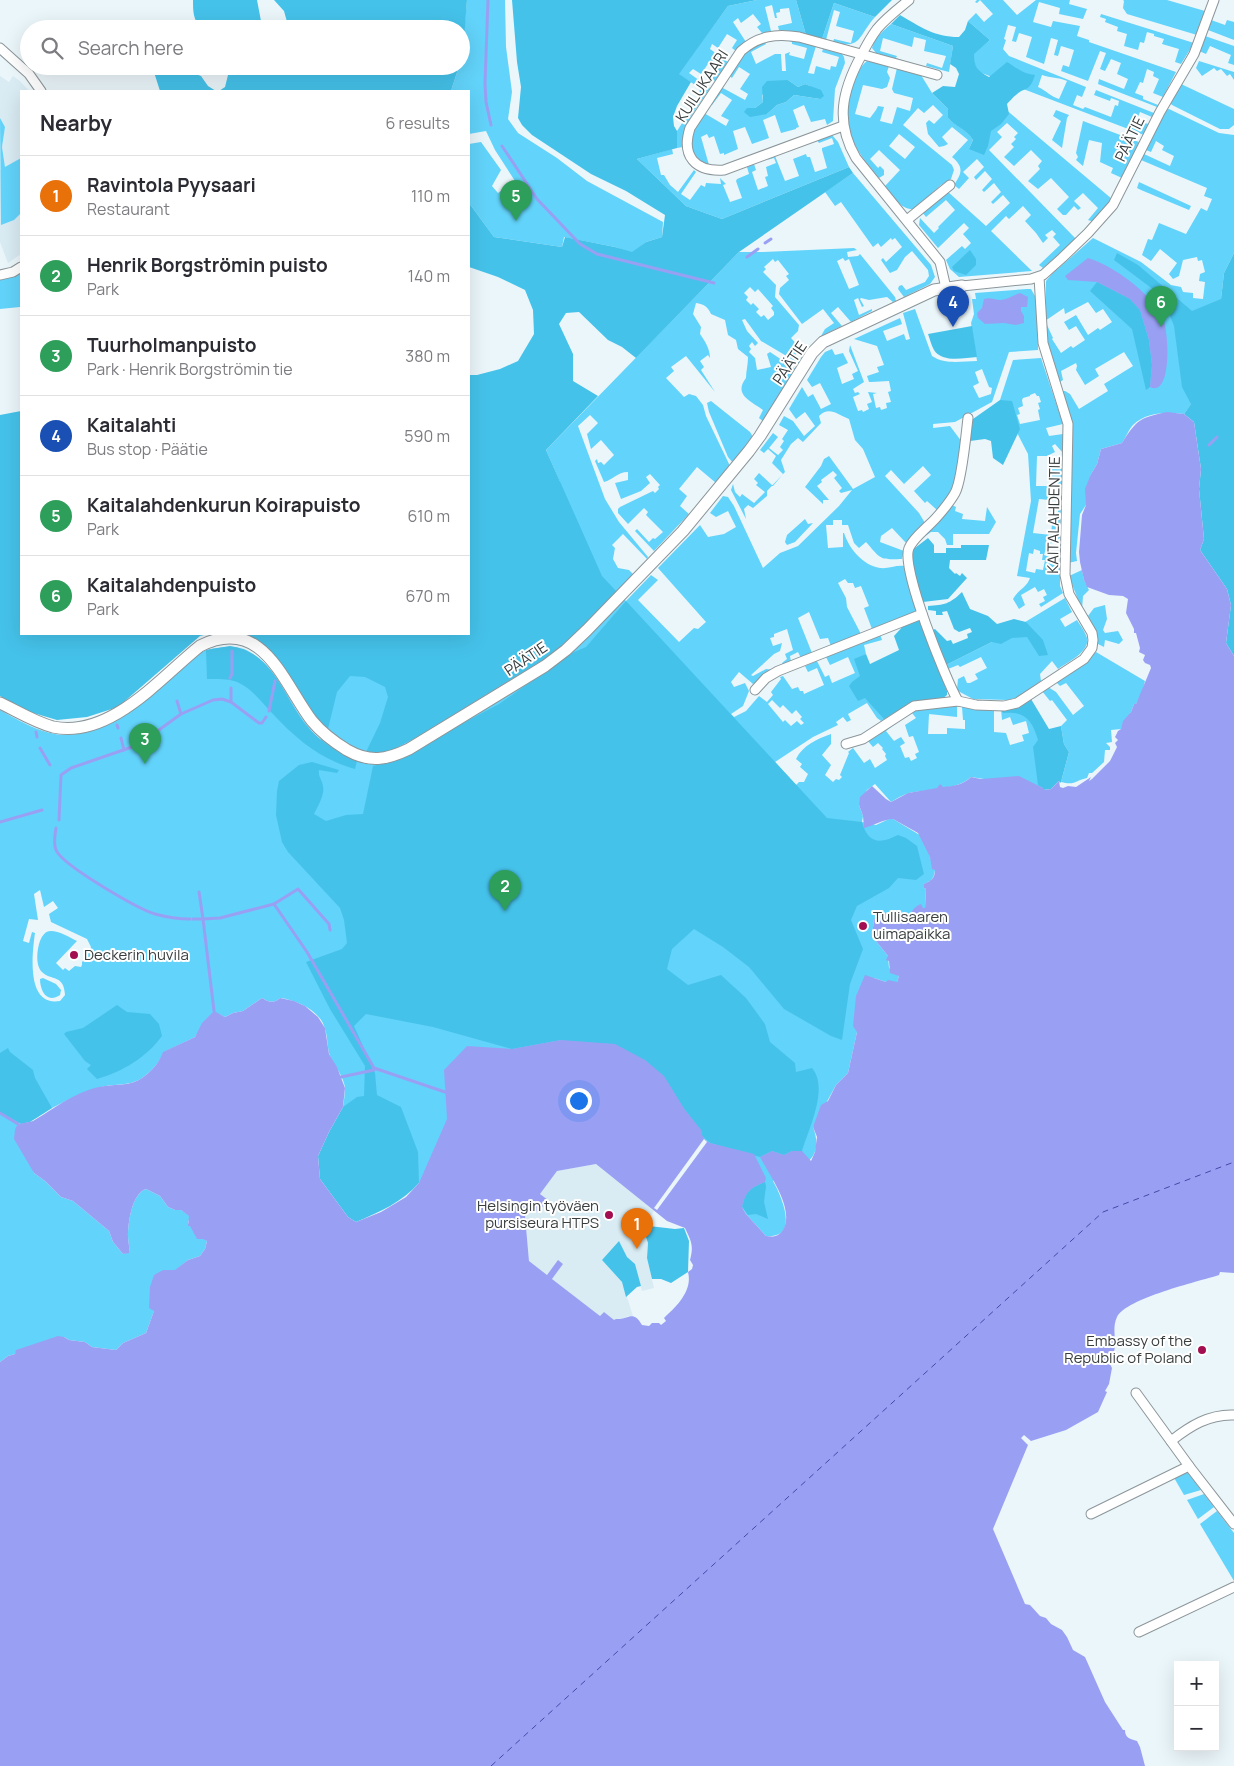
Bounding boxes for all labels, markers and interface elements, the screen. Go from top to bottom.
search box [20,20,470,75]
icon: search [38,34,66,62]
text: Search here [78,35,184,61]
street label: KUILUKAARI [670,45,733,126]
text: Nearby [40,109,112,137]
text: 6 results [385,112,450,134]
street label: PÄÄTIE [1110,113,1150,165]
text: Ravintola Pyysaari [87,172,256,198]
pin: 5 [500,180,532,221]
text: 1 [52,185,60,207]
text: 110 m [411,185,450,207]
text: Restaurant [87,198,170,220]
text: Henrik Borgströmin puisto [87,252,328,278]
text: 2 [51,265,61,287]
text: 140 m [408,265,450,287]
text: Park [87,278,119,300]
pin: 4 [937,286,969,327]
pin: 6 [1145,286,1177,327]
text: Tuurholmanpuisto [87,332,256,358]
street label: PÄÄTIE [767,337,812,388]
text: 3 [51,345,61,367]
text: 380 m [405,345,450,367]
text: Park · Henrik Borgströmin tie [87,358,293,380]
text: Kaitalahti [87,412,176,438]
text: 4 [51,425,61,447]
text: 590 m [404,425,450,447]
text: Bus stop · Päätie [87,438,208,460]
street label: KAITALAHDENTIE [1042,456,1065,574]
text: Kaitalahdenkurun Koirapuisto [87,492,360,518]
text: 5 [51,505,61,527]
text: 610 m [408,505,450,527]
text: Park [87,518,119,540]
text: Kaitalahdenpuisto [87,572,256,598]
text: 6 [51,585,61,607]
text: 670 m [406,585,450,607]
text: Park [87,598,119,620]
street label: PÄÄTIE [500,636,551,681]
pin: 3 [129,723,161,764]
pin: 2 [489,870,521,911]
place label: Tullisaaren uimapaikka [873,906,950,944]
marker: Tullisaaren uimapaikka [857,920,869,932]
place label: Deckerin huvila [84,944,189,965]
marker: Deckerin huvila [68,949,80,961]
your location [566,1088,592,1114]
place label: Helsingin työväen pursiseura HTPS [477,1195,599,1233]
pin: 1 [621,1208,653,1249]
marker: Helsingin työväen pursiseura HTPS [603,1209,615,1221]
place label: Embassy of the Republic of Poland [1064,1330,1192,1368]
marker: Embassy of the Republic of Poland [1196,1344,1208,1356]
map controls [1174,1661,1219,1751]
button: + [1174,1661,1219,1706]
button: − [1174,1706,1219,1751]

